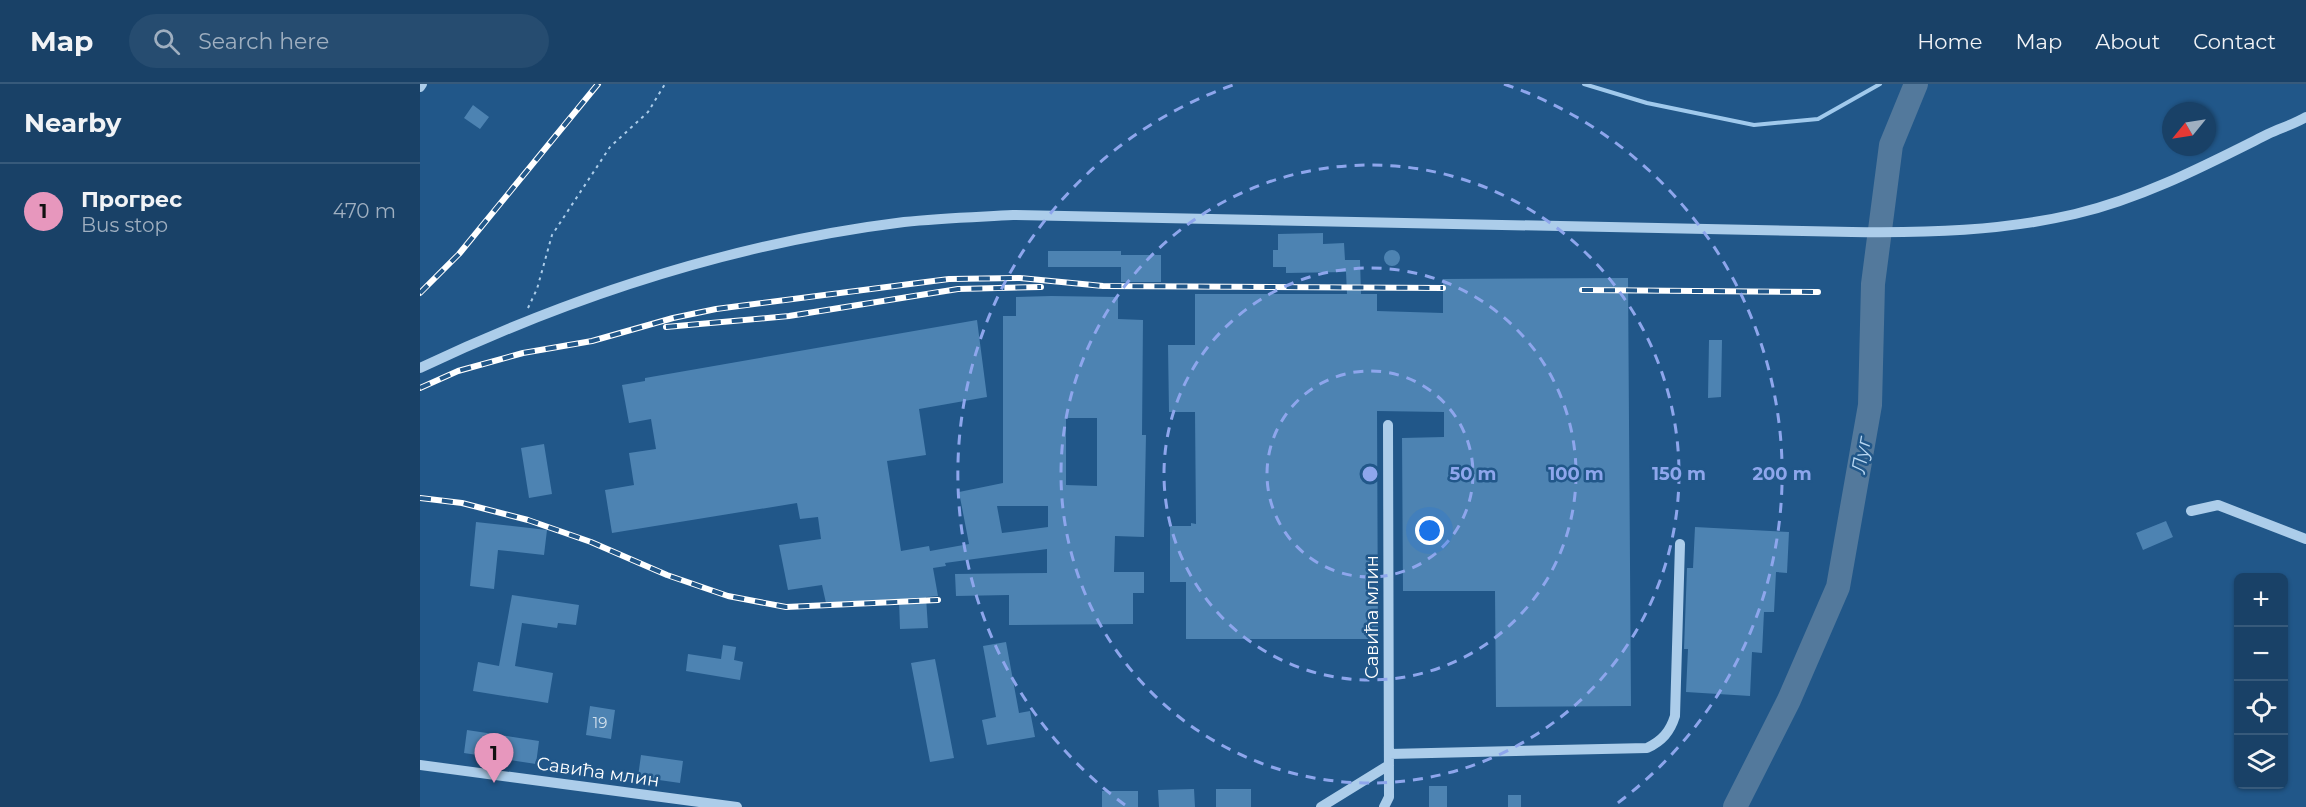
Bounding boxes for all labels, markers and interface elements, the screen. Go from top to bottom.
search box [129,14,549,68]
text: Map [30,24,93,58]
icon: search [150,25,183,58]
text: Search here [198,28,329,55]
text: Home [1917,29,1982,54]
text: Map [2015,29,2062,54]
text: About [2095,29,2160,54]
text: Contact [2193,29,2276,54]
north arrow [2162,102,2216,156]
text: Nearby [24,107,121,139]
text: Прогрес [81,186,182,213]
text: 1 [40,199,47,223]
text: 470 m [333,199,396,223]
text: Bus stop [81,213,168,237]
water label: Луг [1846,434,1876,476]
text: 50 m [1450,463,1496,485]
text: 100 m [1548,463,1604,485]
text: 150 m [1652,463,1706,485]
text: 200 m [1752,463,1812,485]
centre of rings [1360,464,1380,484]
your location [1415,516,1444,545]
street label: Савића млин [1361,555,1383,679]
map controls [2234,573,2288,789]
button: + [2234,573,2288,627]
button: − [2234,627,2288,681]
button: locate [2234,681,2288,735]
house number: 19 [593,713,607,732]
pin: 1 [474,734,514,783]
button: layers [2234,735,2288,789]
street label: Савића млин [535,752,661,792]

